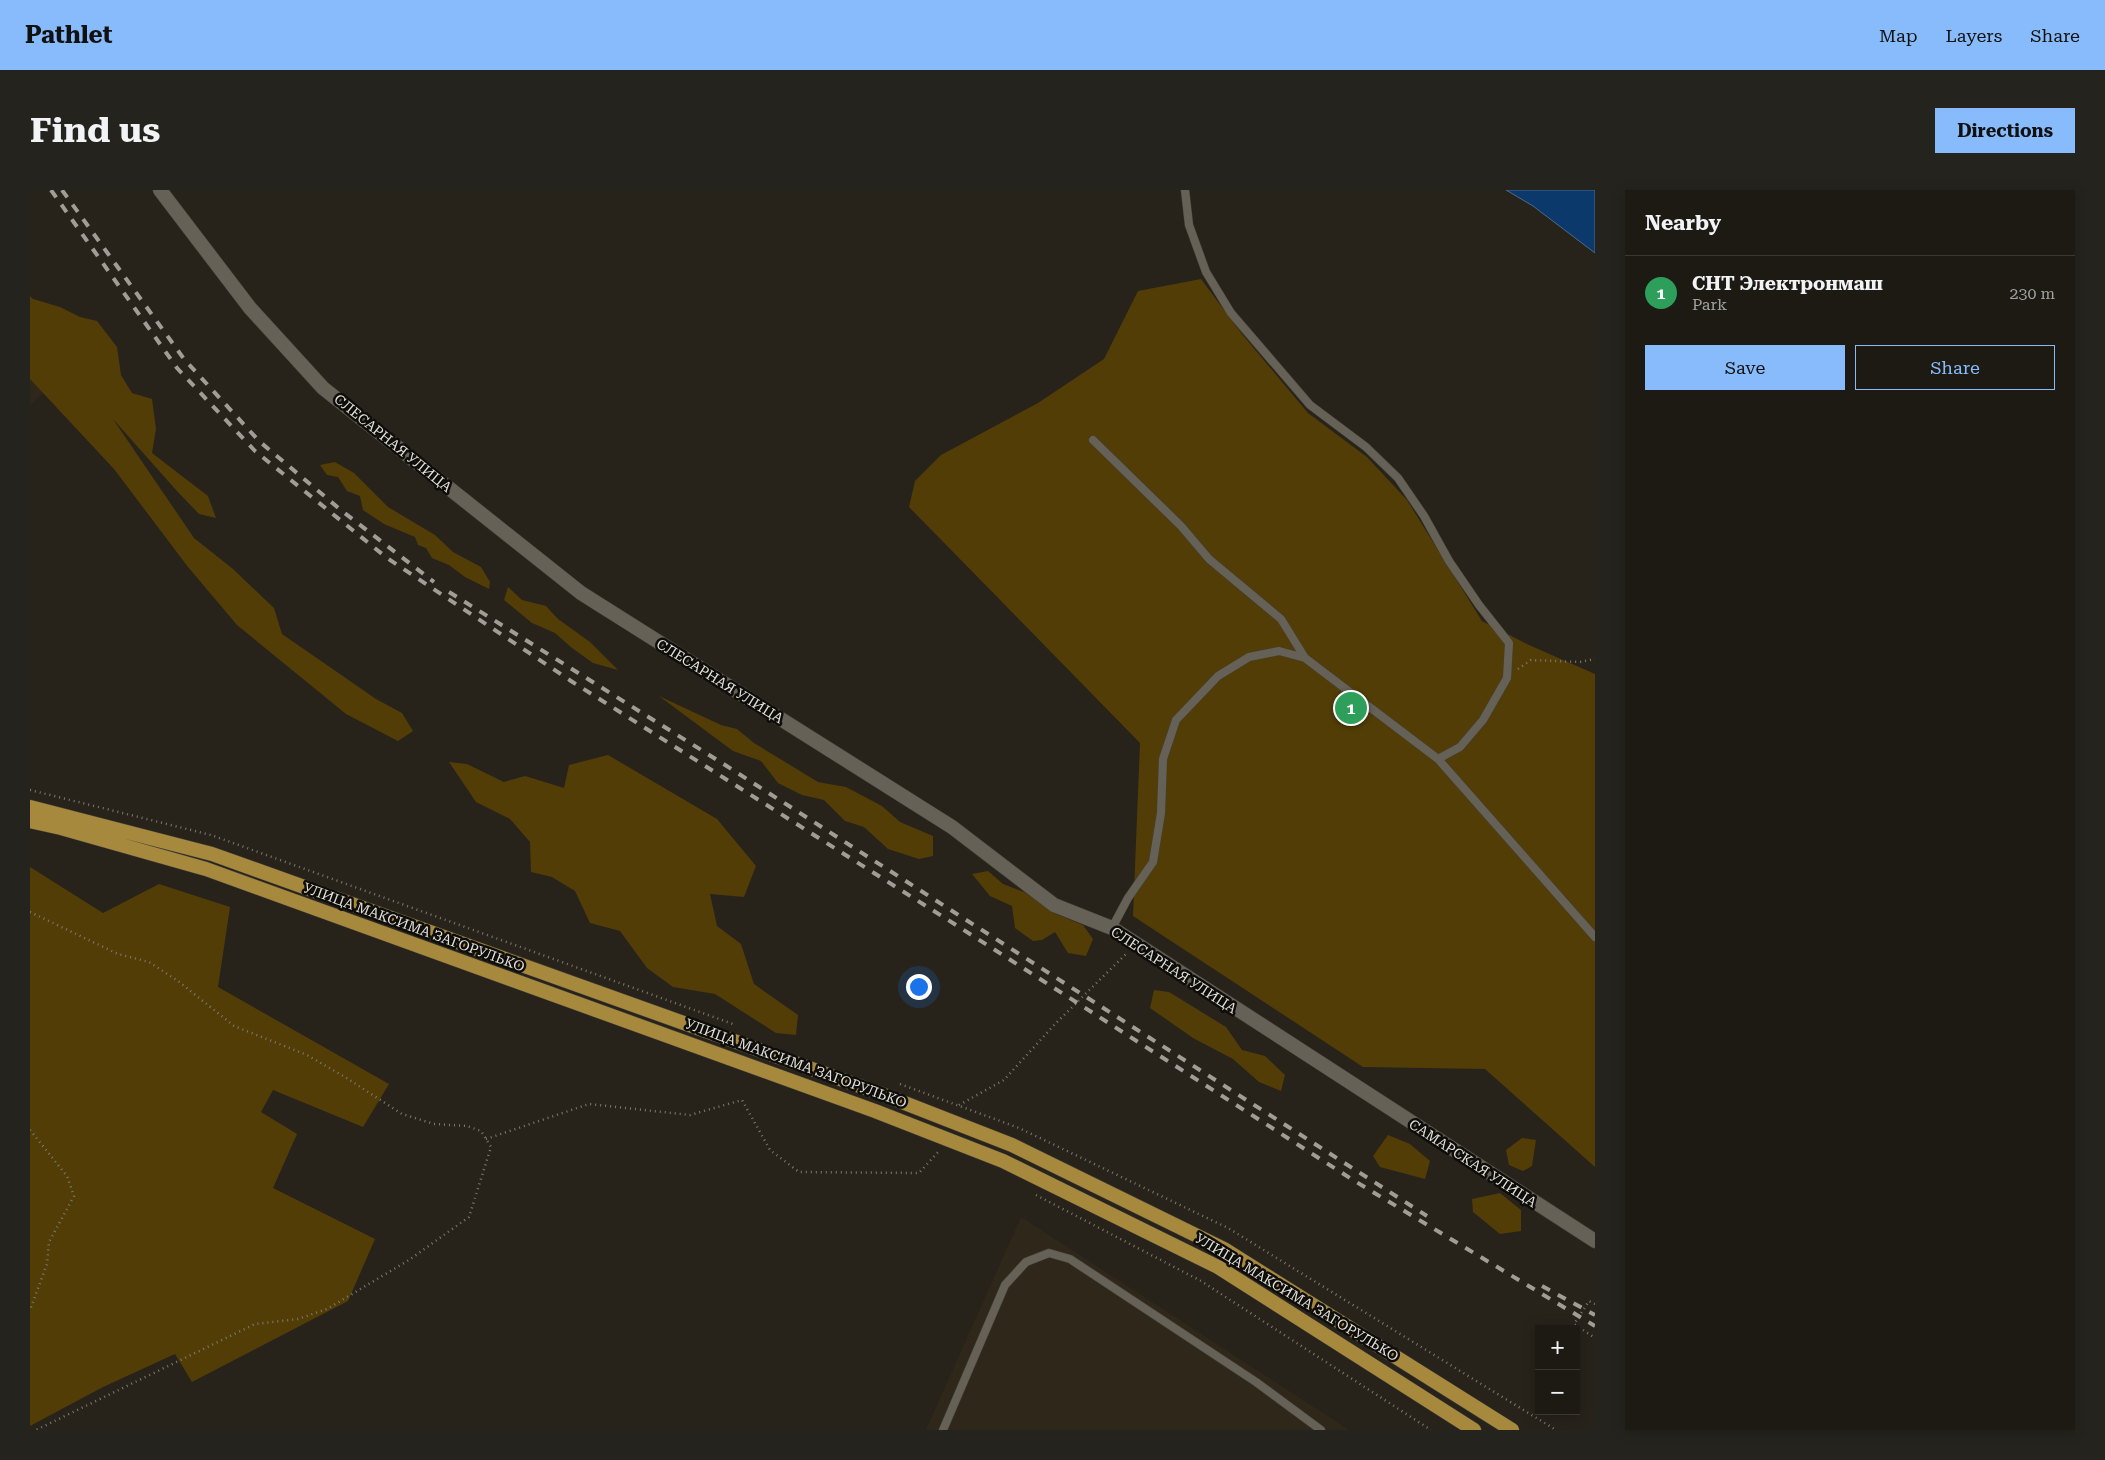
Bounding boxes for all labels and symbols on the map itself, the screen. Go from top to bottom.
street label: СЛЕСАРНАЯ УЛИЦА [331,391,455,495]
street label: СЛЕСАРНАЯ УЛИЦА [654,635,787,727]
pin: 1 [1335,689,1367,727]
street label: УЛИЦА МАКСИМА ЗАГОРУЛЬКО [301,879,527,975]
street label: СЛЕСАРНАЯ УЛИЦА [1108,923,1240,1017]
your location [906,974,932,1000]
street label: УЛИЦА МАКСИМА ЗАГОРУЛЬКО [683,1015,909,1111]
street label: САМАРСКАЯ УЛИЦА [1406,1116,1540,1210]
street label: УЛИЦА МАКСИМА ЗАГОРУЛЬКО [1192,1230,1402,1364]

